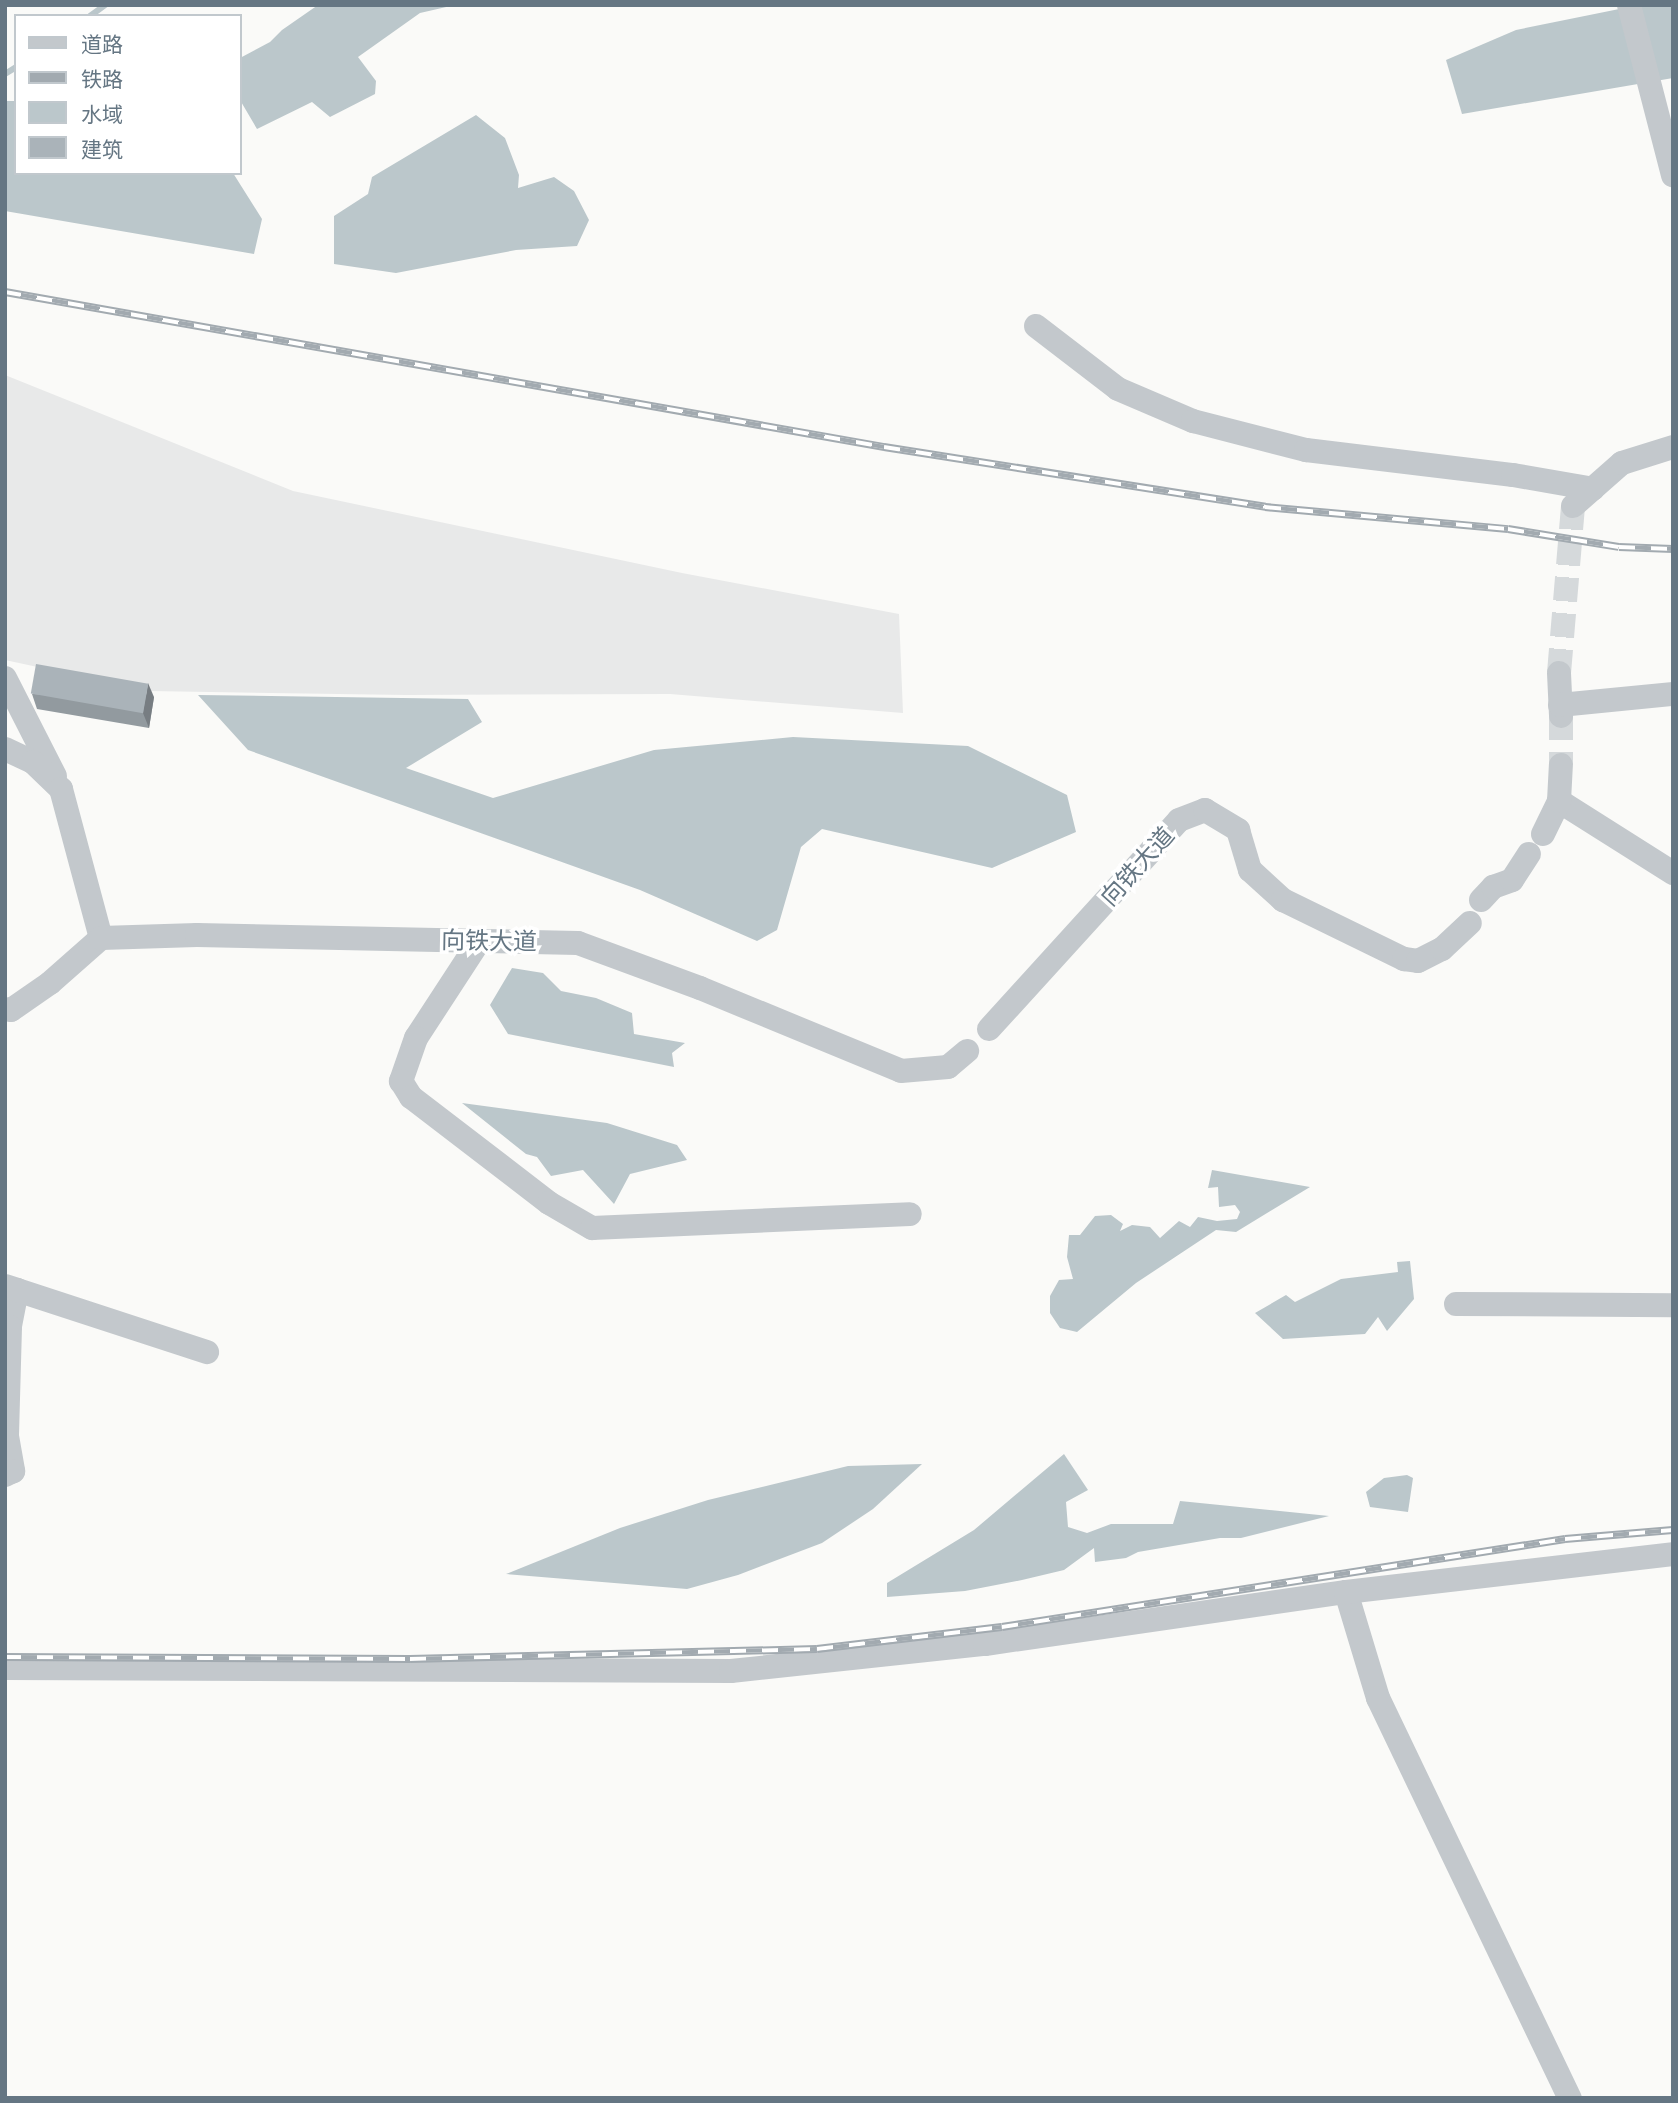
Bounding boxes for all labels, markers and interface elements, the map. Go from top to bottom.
legend [14,14,242,175]
text: 道路 [81,33,123,57]
text: 铁路 [81,68,123,92]
text: 水域 [81,103,123,127]
text: 建筑 [81,138,123,162]
street label: 向铁大道 [1095,822,1181,912]
street label: 向铁大道 [441,927,537,957]

